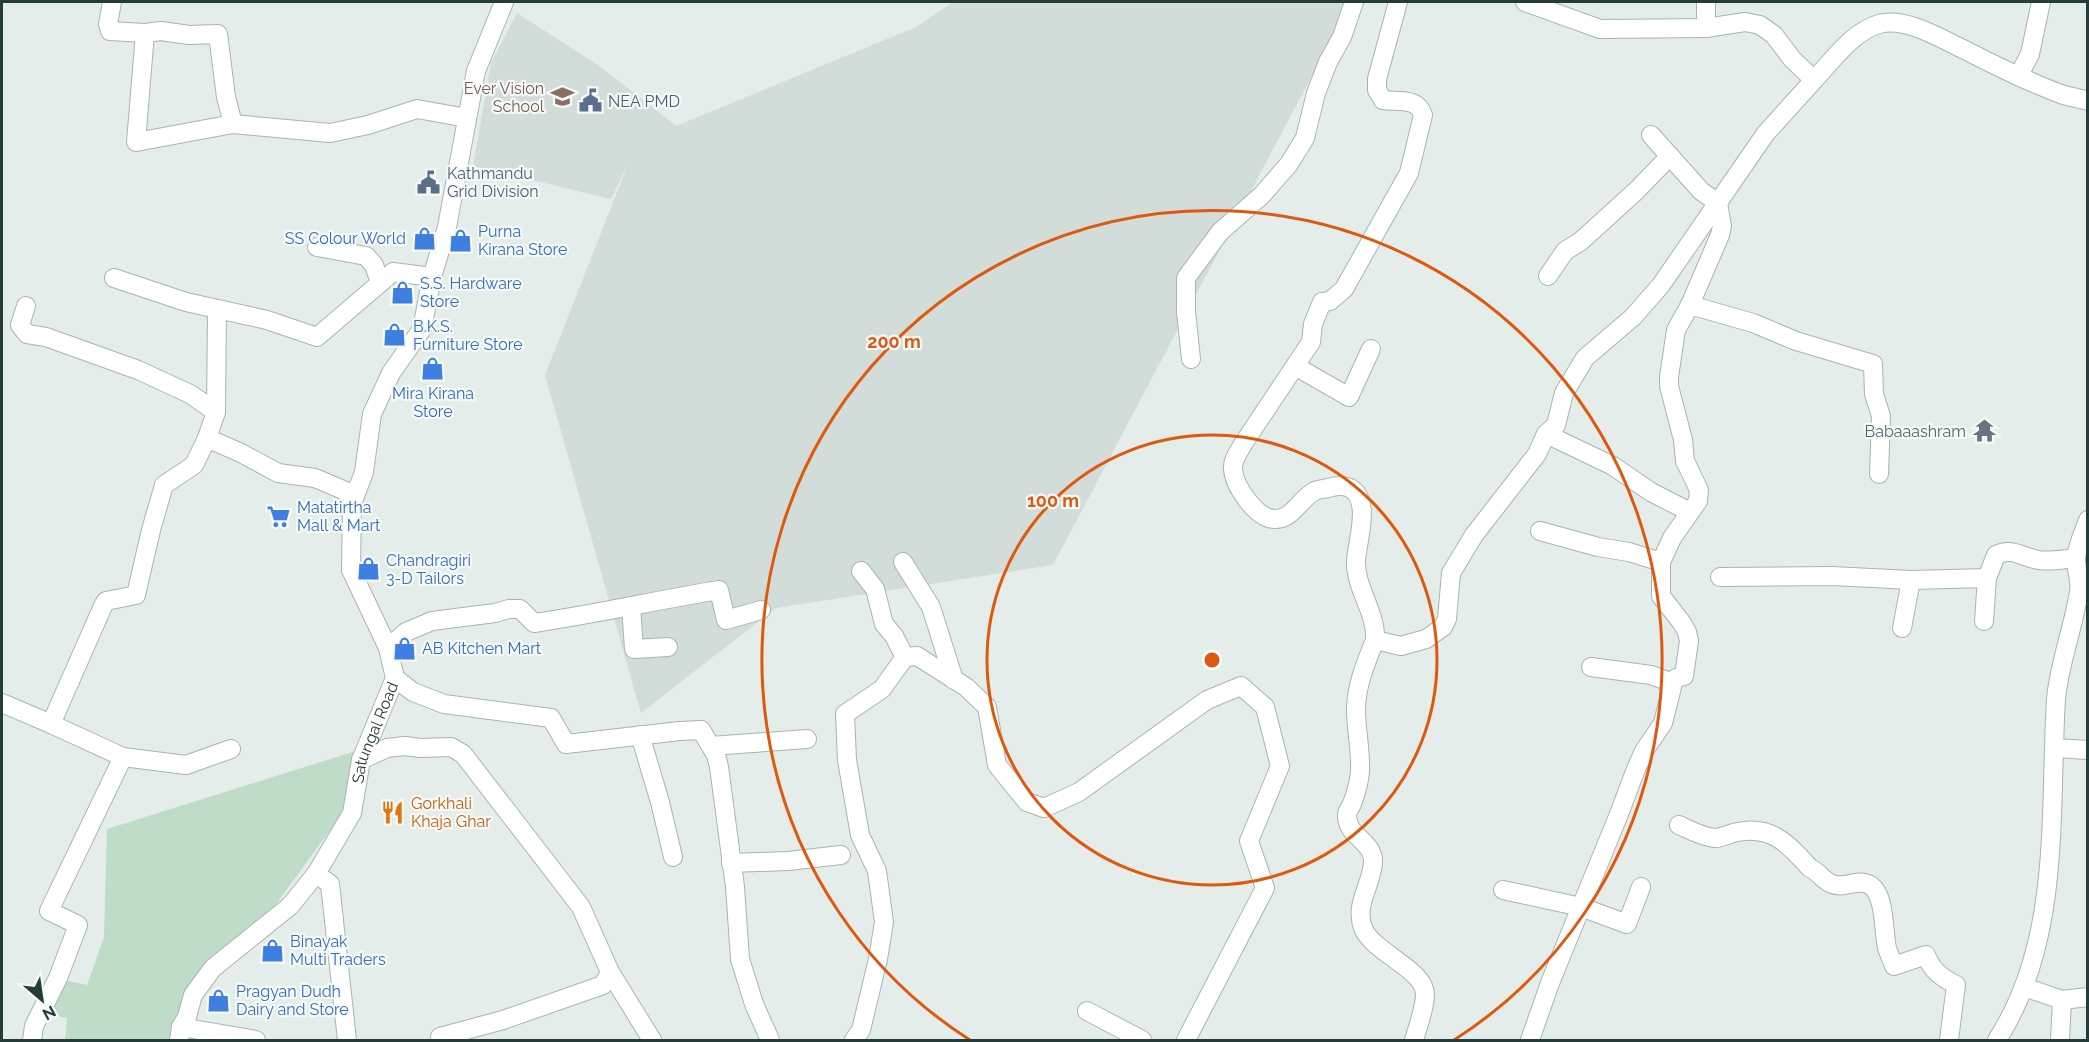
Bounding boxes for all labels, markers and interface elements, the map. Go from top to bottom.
place label: Ever Vision School [464,79,545,116]
school or university icon: Ever Vision School [549,84,575,110]
public building icon: NEA PMD [577,88,603,114]
place label: NEA PMD [608,92,680,111]
place label: Kathmandu Grid Division [447,164,539,201]
public building icon: Kathmandu Grid Division [416,169,442,195]
place label: Purna Kirana Store [478,222,567,259]
shop icon: SS Colour World [411,225,437,251]
shop icon: Purna Kirana Store [447,227,473,253]
place label: SS Colour World [285,229,406,248]
place label: S.S. Hardware Store [420,274,522,311]
shop icon: S.S. Hardware Store [389,279,415,305]
place label: B.K.S. Furniture Store [413,317,523,354]
shop icon: B.K.S. Furniture Store [382,322,408,348]
text: 200 m [867,331,921,352]
shop icon: Mira Kirana Store [420,355,446,381]
place label: Mira Kirana Store [392,384,474,421]
temple icon: Babaaashram [1971,418,1997,444]
place label: Babaaashram [1865,422,1966,441]
text: 100 m [1027,490,1079,511]
place label: Matatirtha Mall & Mart [297,498,381,535]
supermarket icon: Matatirtha Mall & Mart [266,503,292,529]
place label: Chandragiri 3-D Tailors [386,551,471,588]
shop icon: Chandragiri 3-D Tailors [355,556,381,582]
shop icon: AB Kitchen Mart [391,635,417,661]
place label: AB Kitchen Mart [422,639,542,658]
centre of rings [1202,650,1222,670]
street label: Satungal Road [348,679,402,785]
place label: Gorkhali Khaja Ghar [411,794,491,831]
restaurant icon: Gorkhali Khaja Ghar [380,799,406,825]
place label: Binayak Multi Traders [290,932,386,969]
shop icon: Binayak Multi Traders [259,937,285,963]
north arrow [12,970,72,1030]
place label: Pragyan Dudh Dairy and Store [236,982,349,1019]
shop icon: Pragyan Dudh Dairy and Store [205,987,231,1013]
text: N [39,1001,59,1024]

